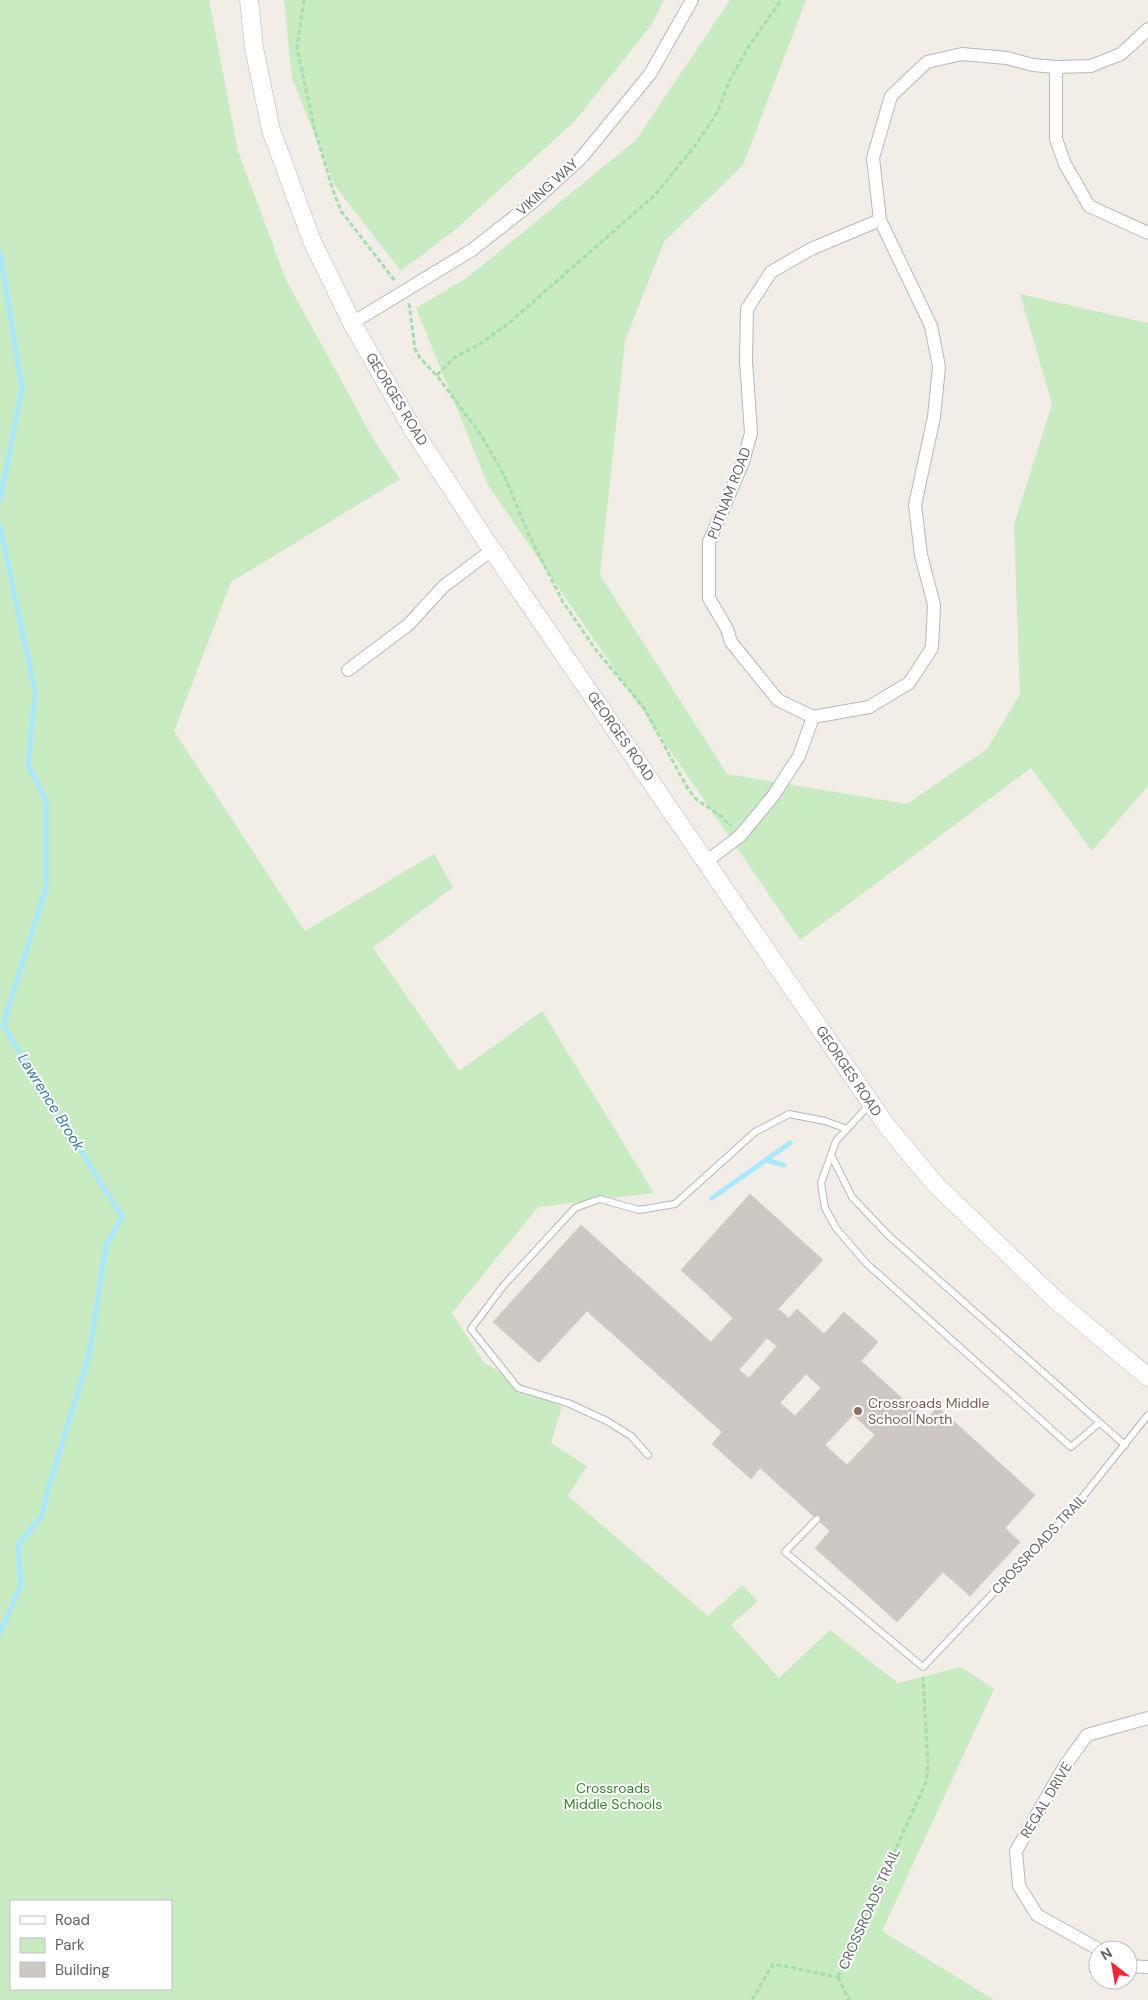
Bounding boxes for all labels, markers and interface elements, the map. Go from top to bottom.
street label: VIKING WAY [512,155,582,219]
street label: GEORGES ROAD [362,349,432,449]
street label: PUTNAM ROAD [703,444,755,542]
street label: GEORGES ROAD [583,688,659,784]
street label: GEORGES ROAD [812,1022,886,1120]
water label: Lawrence Brook [13,1049,89,1155]
place label: Crossroads Middle School North [868,1394,989,1428]
marker: Crossroads Middle School North [852,1405,864,1417]
street label: CROSSROADS TRAIL [988,1490,1090,1598]
street label: REGAL DRIVE [1016,1759,1076,1841]
park label: Crossroads Middle Schools [564,1779,662,1813]
street label: CROSSROADS TRAIL [834,1846,904,1972]
legend [10,1900,172,1990]
text: Road [55,1910,90,1930]
text: Park [55,1935,85,1955]
north arrow [1088,1940,1138,1990]
text: N [1097,1944,1115,1964]
text: Building [55,1960,110,1980]

